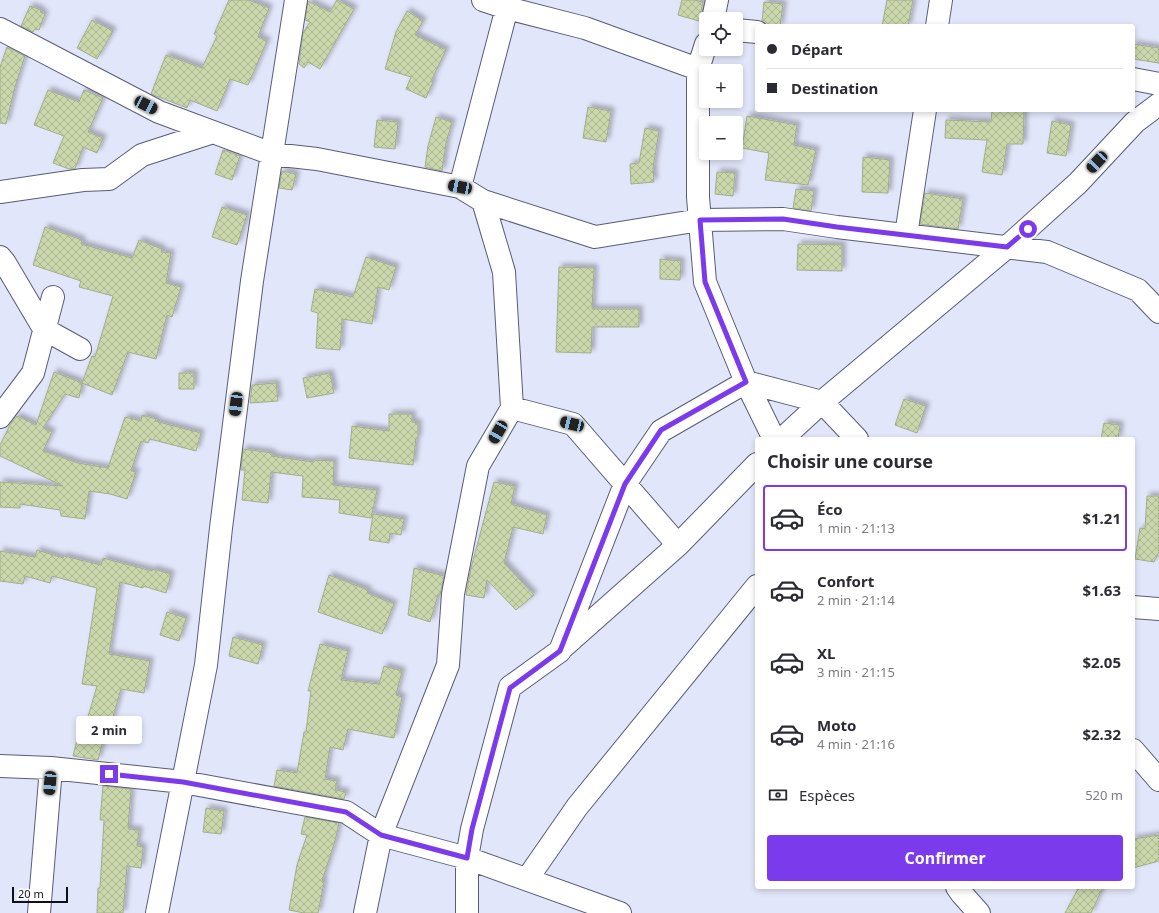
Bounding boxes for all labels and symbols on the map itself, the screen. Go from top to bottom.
car [133,94,159,116]
car [1084,149,1110,175]
car [447,179,473,195]
route start [1019,220,1037,238]
car [229,391,243,417]
car [559,415,585,433]
car [487,419,509,445]
callout: 2 min [76,716,142,744]
route end [100,765,118,783]
car [43,771,57,795]
scale bar [12,885,68,904]

